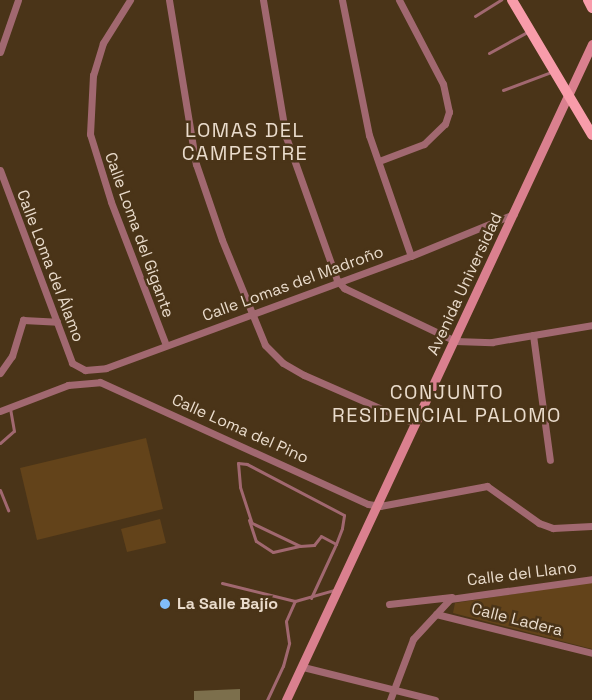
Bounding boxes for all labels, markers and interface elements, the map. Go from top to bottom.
district label: LOMAS DEL CAMPESTRE [182,119,308,166]
street label: Calle Loma del Gigante [100,150,178,320]
street label: Calle Loma del Álamo [12,187,88,345]
street label: Avenida Universidad [424,210,506,358]
street label: Calle Lomas del Madroño [200,242,386,326]
district label: CONJUNTO RESIDENCIAL PALOMO [332,381,562,428]
street label: Calle Loma del Pino [169,390,311,468]
street label: Calle del Llano [466,558,578,590]
place label: La Salle Bajío [177,594,278,614]
marker: La Salle Bajío [158,597,172,611]
street label: Calle Ladera [469,599,565,641]

